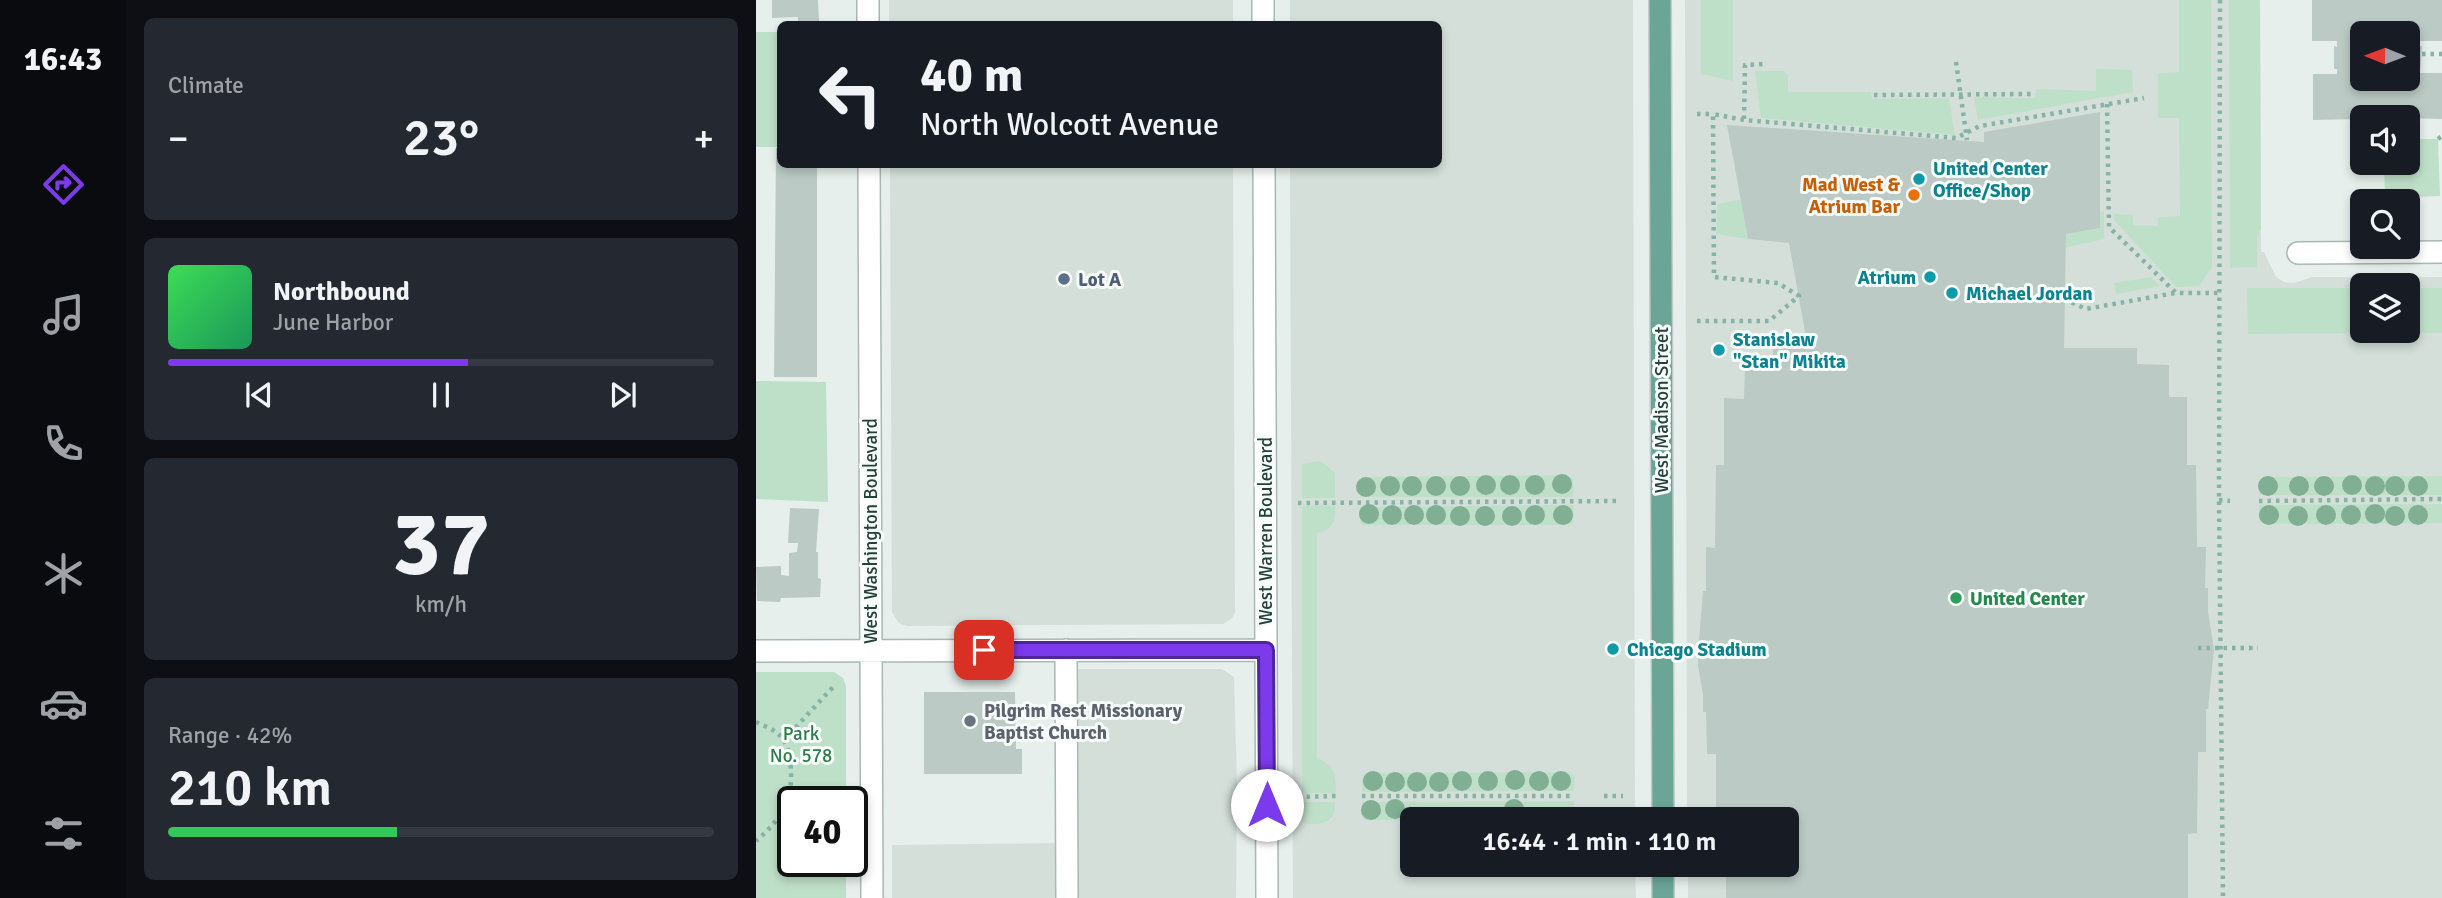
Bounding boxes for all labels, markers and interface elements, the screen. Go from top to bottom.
north arrow [2350,21,2420,91]
map controls [2350,21,2420,343]
text: 16:43 [24,40,102,79]
text: 40 m [920,45,1023,105]
icon: left [805,49,896,140]
text: Climate [168,71,244,100]
text: North Wolcott Avenue [920,105,1219,144]
button: sound [2350,105,2420,175]
text: 23° [403,106,479,170]
text: − [168,115,189,162]
text: + [693,115,714,162]
place label: United Center Office/Shop [1933,157,2048,203]
icon: directions [39,160,88,209]
marker: United Center Office/Shop [1911,171,1927,187]
place label: Mad West & Atrium Bar [1802,173,1901,219]
marker: Mad West & Atrium Bar [1906,187,1922,203]
button: search [2350,189,2420,259]
place label: Atrium [1858,266,1916,290]
place label: Lot A [1078,268,1121,292]
marker: Atrium [1922,269,1938,285]
marker: Lot A [1056,271,1072,287]
button: layers [2350,273,2420,343]
text: Northbound [273,276,410,308]
place label: Michael Jordan [1966,282,2093,306]
marker: Michael Jordan [1944,285,1960,301]
icon: music [39,290,88,339]
text: June Harbor [273,308,393,337]
street label: West Madison Street [1650,326,1674,493]
place label: Stanislaw "Stan" Mikita [1733,328,1846,374]
marker: Stanislaw "Stan" Mikita [1711,342,1727,358]
icon: previous [240,376,278,414]
icon: pause [422,376,460,414]
icon: next [604,376,642,414]
street label: West Washington Boulevard [859,418,883,644]
icon: phone [39,419,88,468]
street label: West Warren Boulevard [1254,437,1278,625]
text: 37 [392,488,490,601]
icon: climate [39,549,88,598]
place label: United Center [1970,587,2085,611]
text: km/h [415,590,467,619]
marker: United Center [1948,590,1964,606]
pin [954,620,1014,680]
icon: arrive [965,631,1003,669]
place label: Chicago Stadium [1627,638,1767,662]
marker: Chicago Stadium [1605,641,1621,657]
icon: car [39,679,88,728]
place label: Pilgrim Rest Missionary Baptist Church [984,699,1183,745]
marker: Pilgrim Rest Missionary Baptist Church [962,713,978,729]
text: Range · 42% [168,721,292,750]
park label: Park No. 578 [770,722,832,768]
text: 210 km [168,756,332,820]
position arrow [1230,768,1304,842]
speed limit sign: 40 [777,786,868,877]
icon: filters [39,809,88,858]
text: 16:44 · 1 min · 110 m [1483,826,1716,858]

